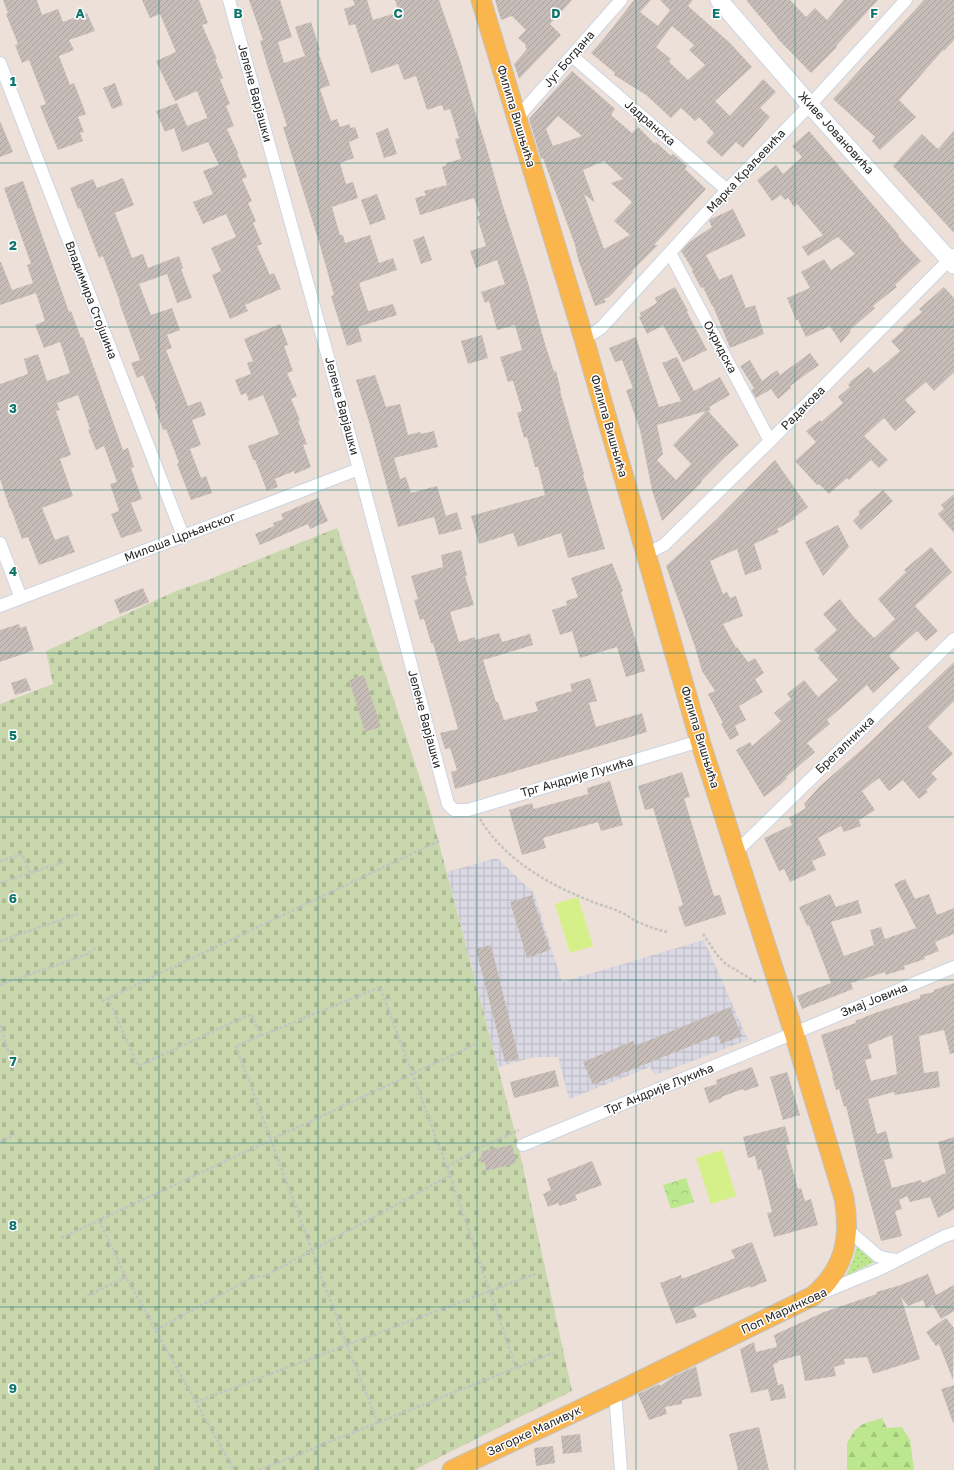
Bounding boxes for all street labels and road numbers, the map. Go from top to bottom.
street label: Југ Богдана [540,27,597,90]
street label: Јелене Варјашки [235,42,276,144]
street label: Филипа Вишњића [494,63,539,169]
street label: Живе Јовановића [795,88,877,177]
street label: Јадранска [622,97,679,149]
street label: Марка Краљевића [703,126,788,216]
street label: Владимира Стојшина [62,239,121,361]
street label: Охридска [700,318,741,376]
street label: Јелене Варјашки [322,355,363,457]
street label: Филипа Вишњића [588,373,631,479]
street label: Радакова [777,382,828,433]
street label: Милоша Црњанског [122,508,238,565]
street label: Јелене Варјашки [405,668,446,770]
street label: Филипа Вишњића [678,684,723,790]
street label: Брегалничка [812,713,877,777]
street label: Трг Андрије Лукића [519,753,635,800]
street label: Змај Јовина [838,979,910,1020]
street label: Трг Андрије Лукића [602,1060,716,1117]
street label: Поп Маринкова [738,1284,829,1337]
street label: Загорке Маливук [484,1402,584,1459]

